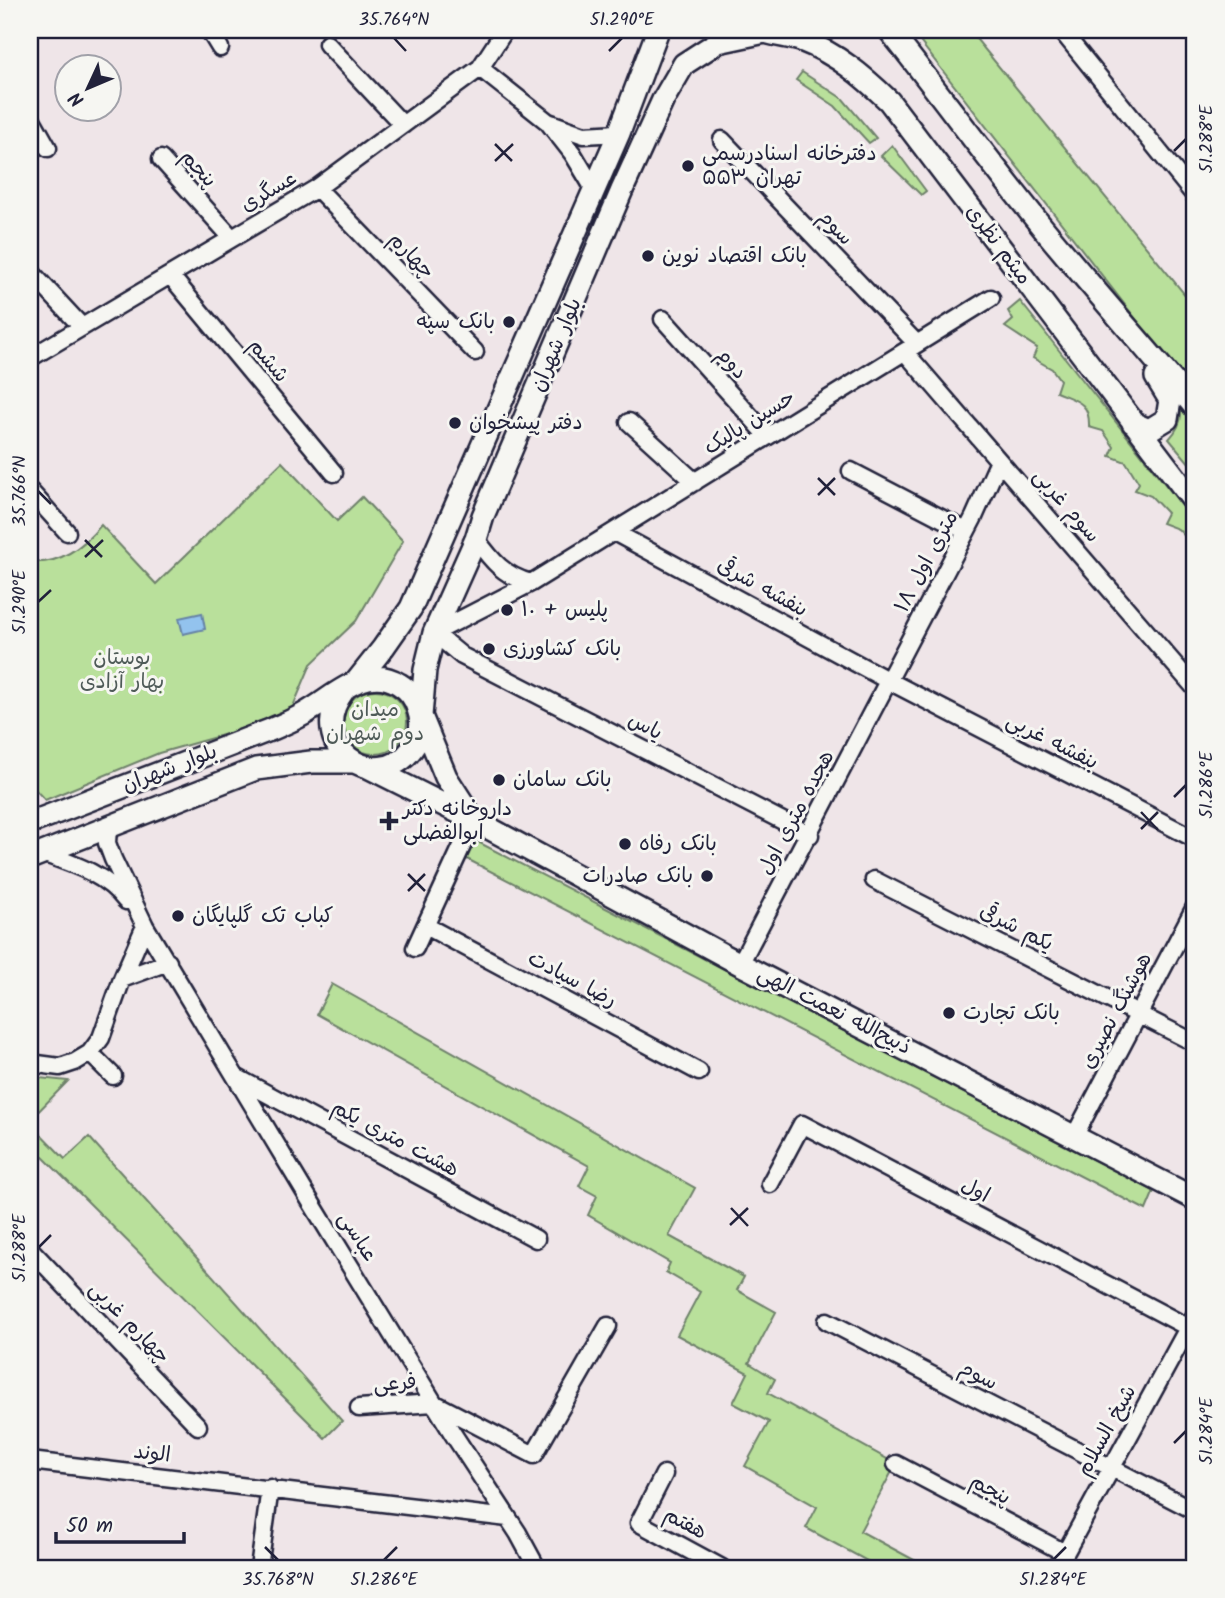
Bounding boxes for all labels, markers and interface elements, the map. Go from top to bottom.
text: 35.764°N [359,6,429,35]
text: 51.290°E [590,6,655,35]
north arrow [52,52,122,122]
text: N [62,84,92,113]
text: 51.288°E [1193,104,1222,173]
place label: دفترخانه اسنادرسمی ۵۵۳ تهران [702,138,877,195]
street label: پنجم [172,142,224,196]
marker: دفترخانه اسنادرسمی ۵۵۳ تهران [680,158,696,174]
street label: عسگری [234,163,304,221]
street label: میثم نظری [957,198,1039,292]
street label: سوم [809,202,861,254]
street label: چهارم [380,225,442,287]
place label: بانک اقتصاد نوین [662,240,807,273]
marker: بانک اقتصاد نوین [640,248,656,264]
street label: بلوار شهران [522,293,592,397]
place label: بانک سپه [416,306,495,339]
marker: بانک سپه [501,314,517,330]
street label: ششم [239,331,297,391]
street label: دوم [707,340,755,388]
street label: حسین پالیک [698,382,802,464]
place label: دفتر پیشخوان [469,407,583,440]
marker: دفتر پیشخوان [447,415,463,431]
text: 35.766°N [6,456,35,526]
street label: سوم غربی [1024,461,1108,551]
street label: ۱۸ متری اول [886,505,968,619]
street label: بنفشه شرقی [710,549,814,627]
text: 51.290°E [6,569,35,634]
place label: پلیس + ۱۰ [521,594,608,627]
marker: پلیس + ۱۰ [499,602,515,618]
place label: بانک کشاورزی [503,633,621,666]
marker: بانک کشاورزی [481,641,497,657]
park label: بوستان بهار آزادی [80,642,164,699]
park label: میدان دوم شهران [326,694,424,751]
street label: یاس [622,704,668,750]
street label: بنفشه غربی [1000,705,1104,779]
street label: بلوار شهران [118,736,222,802]
street label: هجده متری اول [750,745,844,881]
text: 51.286°E [1193,751,1222,819]
place label: بانک سامان [513,764,612,797]
marker: بانک سامان [491,772,507,788]
place label: داروخانه دکتر ابوالفضلی [401,793,512,850]
marker: داروخانه دکتر ابوالفضلی [381,813,397,829]
place label: بانک رفاه [639,828,717,861]
marker: بانک رفاه [617,836,633,852]
place label: بانک صادرات [582,860,693,893]
marker: بانک صادرات [699,868,715,884]
street label: یکم شرقی [973,895,1059,961]
place label: کباب تک گلپایگان [192,900,334,933]
marker: کباب تک گلپایگان [170,908,186,924]
street label: رضا سیادت [521,943,623,1017]
street label: هوشنگ نصیری [1072,947,1162,1075]
street label: ذبیح‌الله نعمت الهی [751,958,917,1064]
place label: بانک تجارت [963,997,1060,1030]
marker: بانک تجارت [941,1005,957,1021]
street label: هشت متری یکم [325,1091,465,1187]
street label: اول [954,1170,996,1212]
street label: عباسی [329,1205,385,1269]
text: 51.288°E [6,1213,35,1282]
street label: چهارم غربی [81,1274,177,1372]
street label: سوم [953,1352,1003,1400]
street label: فرعی [372,1366,418,1402]
street label: شیخ السلام [1068,1379,1146,1483]
text: 51.284°E [1193,1397,1222,1465]
street label: الوند [132,1436,172,1472]
street label: پنجم [964,1466,1016,1514]
street label: هفتم [657,1499,713,1549]
scale bar [56,1500,184,1544]
text: 50 m [66,1510,113,1543]
text: 35.768°N [242,1566,314,1595]
text: 51.286°E [350,1566,418,1595]
text: 51.284°E [1019,1566,1087,1595]

